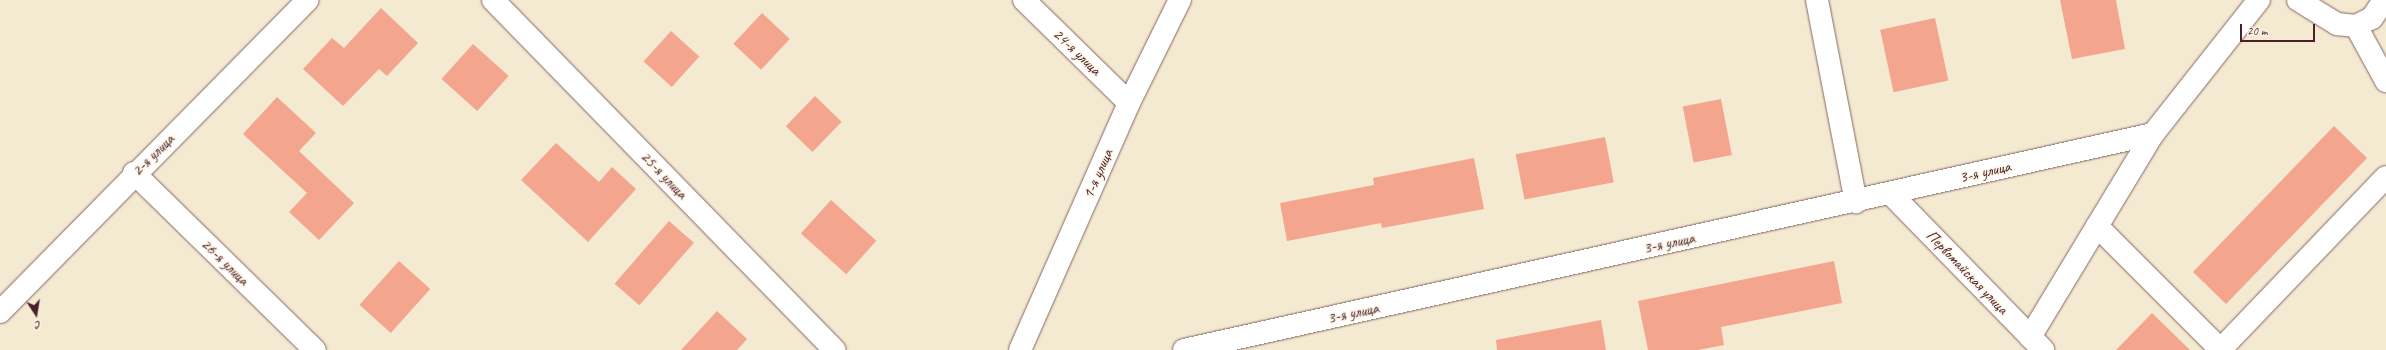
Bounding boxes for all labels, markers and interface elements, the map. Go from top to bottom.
scale bar [2242,16,2317,42]
text: 20 m [2247,23,2267,39]
street label: 24-я улица [1049,24,1105,80]
street label: 2-я улица [128,130,178,180]
street label: 1-я улица [1078,146,1118,202]
street label: 25-я улица [636,147,692,203]
street label: 3-я улица [1957,157,2013,187]
street label: Первомайская улица [1922,225,2012,319]
street label: 3-я улица [1641,228,1697,258]
street label: 26-я улица [197,234,253,290]
north arrow [16,294,56,334]
street label: 3-я улица [1325,298,1381,328]
text: С [34,318,43,333]

